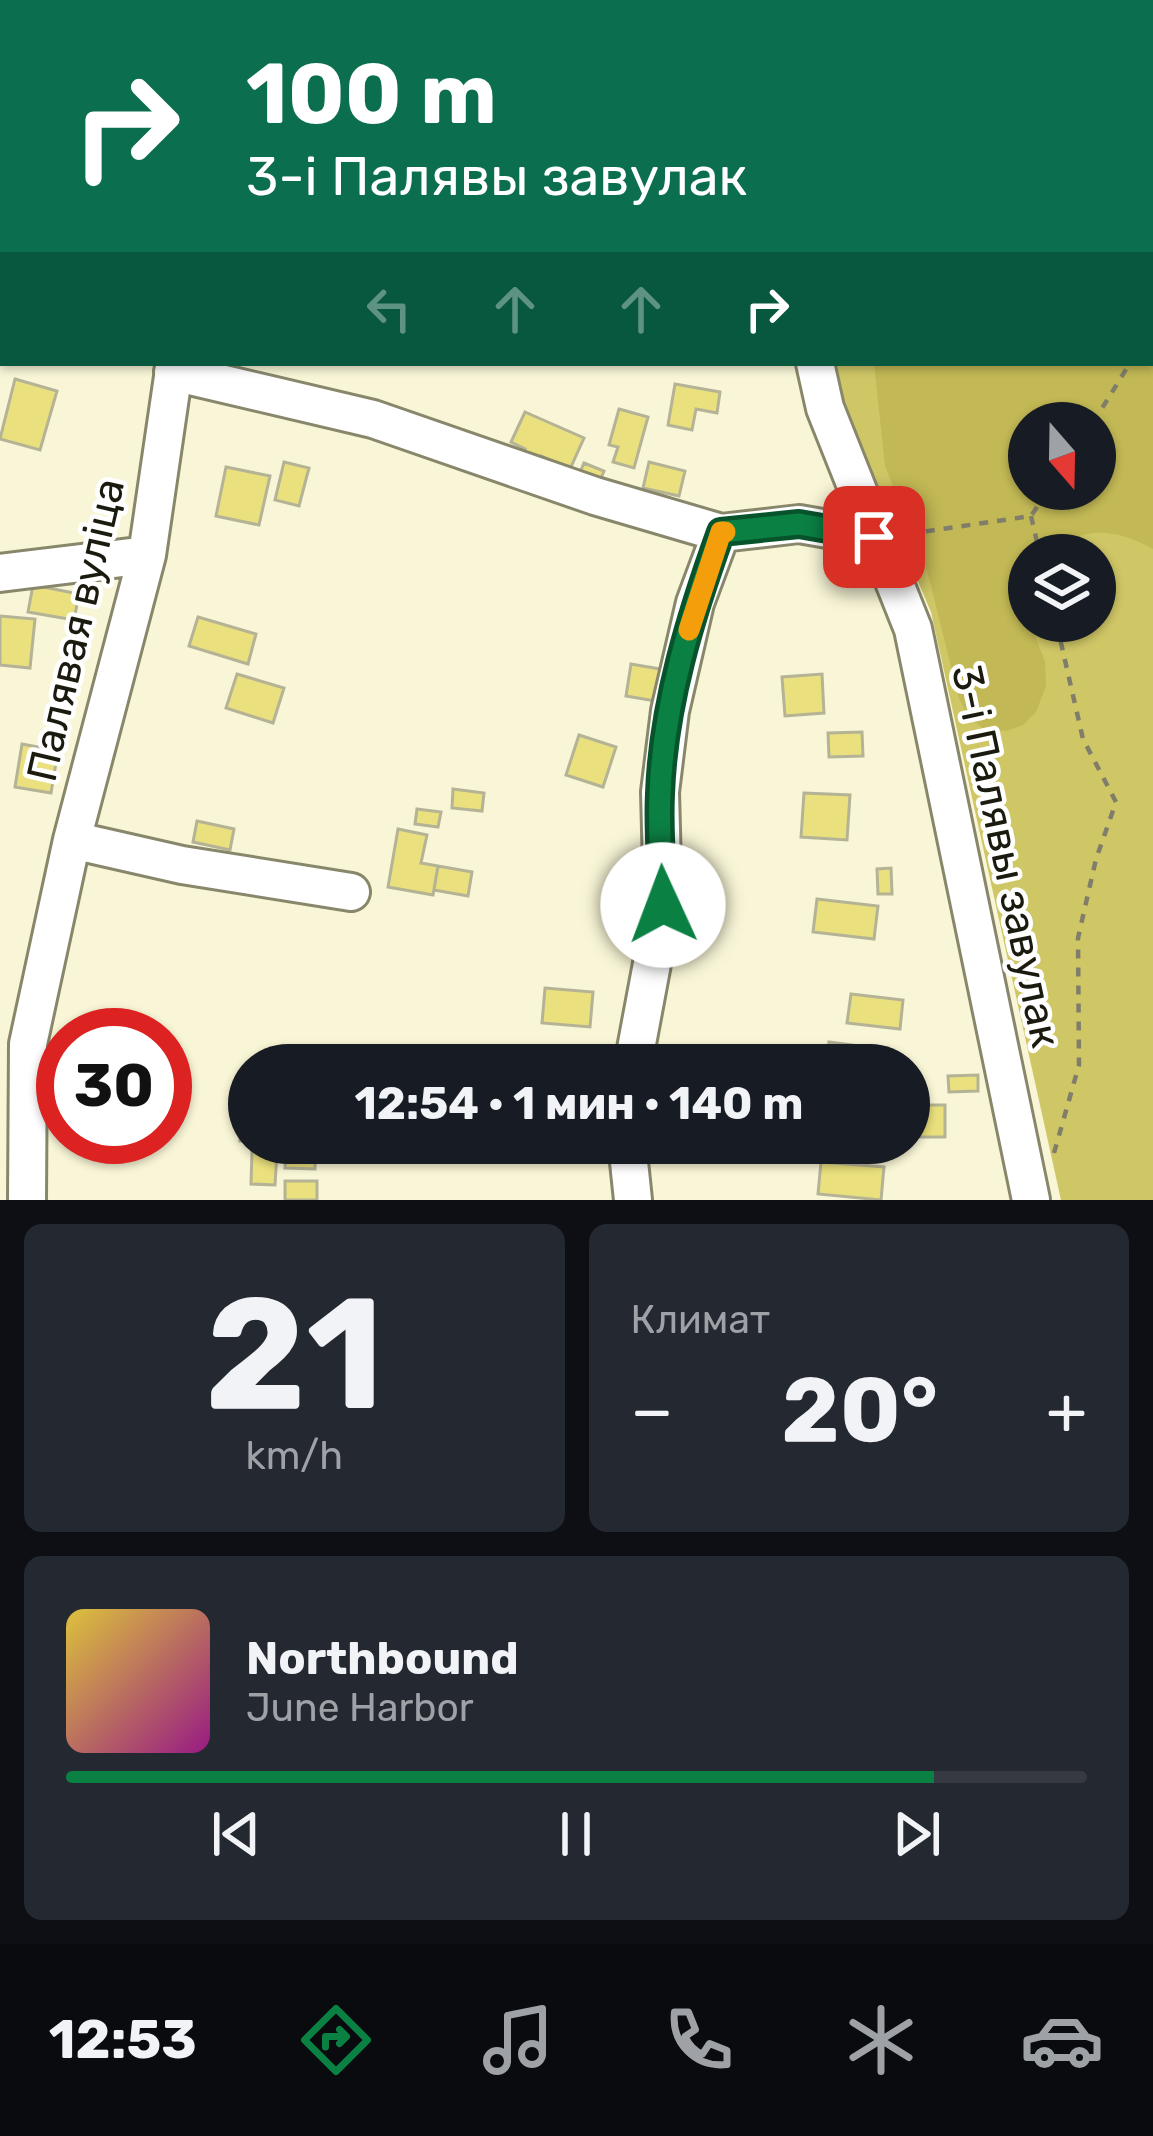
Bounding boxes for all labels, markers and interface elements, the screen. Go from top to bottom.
text: 100 m [246,44,497,144]
icon: right [48,48,204,204]
text: 3-і Палявы завулак [246,145,748,209]
icon: left [356,276,422,342]
icon: ahead [482,276,548,342]
icon: ahead [608,276,674,342]
icon: right [734,276,800,342]
north arrow [1008,402,1116,510]
map controls [1008,402,1116,642]
street label: Палявая вуліца [17,474,135,786]
pin [823,486,925,588]
icon: arrive [841,504,907,570]
button: layers [1008,534,1116,642]
street label: 3-і Палявы завулак [941,660,1071,1052]
position arrow [600,842,726,968]
speed limit sign: 30 [36,1008,192,1164]
text: 12:54 · 1 мин · 140 m [354,1077,804,1130]
text: 21 [205,1262,384,1447]
text: Климат [631,1297,770,1343]
text: 20° [781,1357,938,1464]
text: − [631,1371,673,1450]
text: + [1046,1371,1087,1450]
text: km/h [246,1433,343,1479]
text: Northbound [246,1632,519,1685]
text: June Harbor [246,1685,474,1731]
icon: previous [203,1801,269,1867]
icon: pause [543,1801,609,1867]
icon: next [884,1801,950,1867]
icon: directions [294,1998,378,2082]
icon: music [476,1998,560,2082]
icon: phone [657,1998,741,2082]
icon: climate [839,1998,923,2082]
icon: car [1020,1998,1104,2082]
text: 12:53 [49,2008,197,2072]

